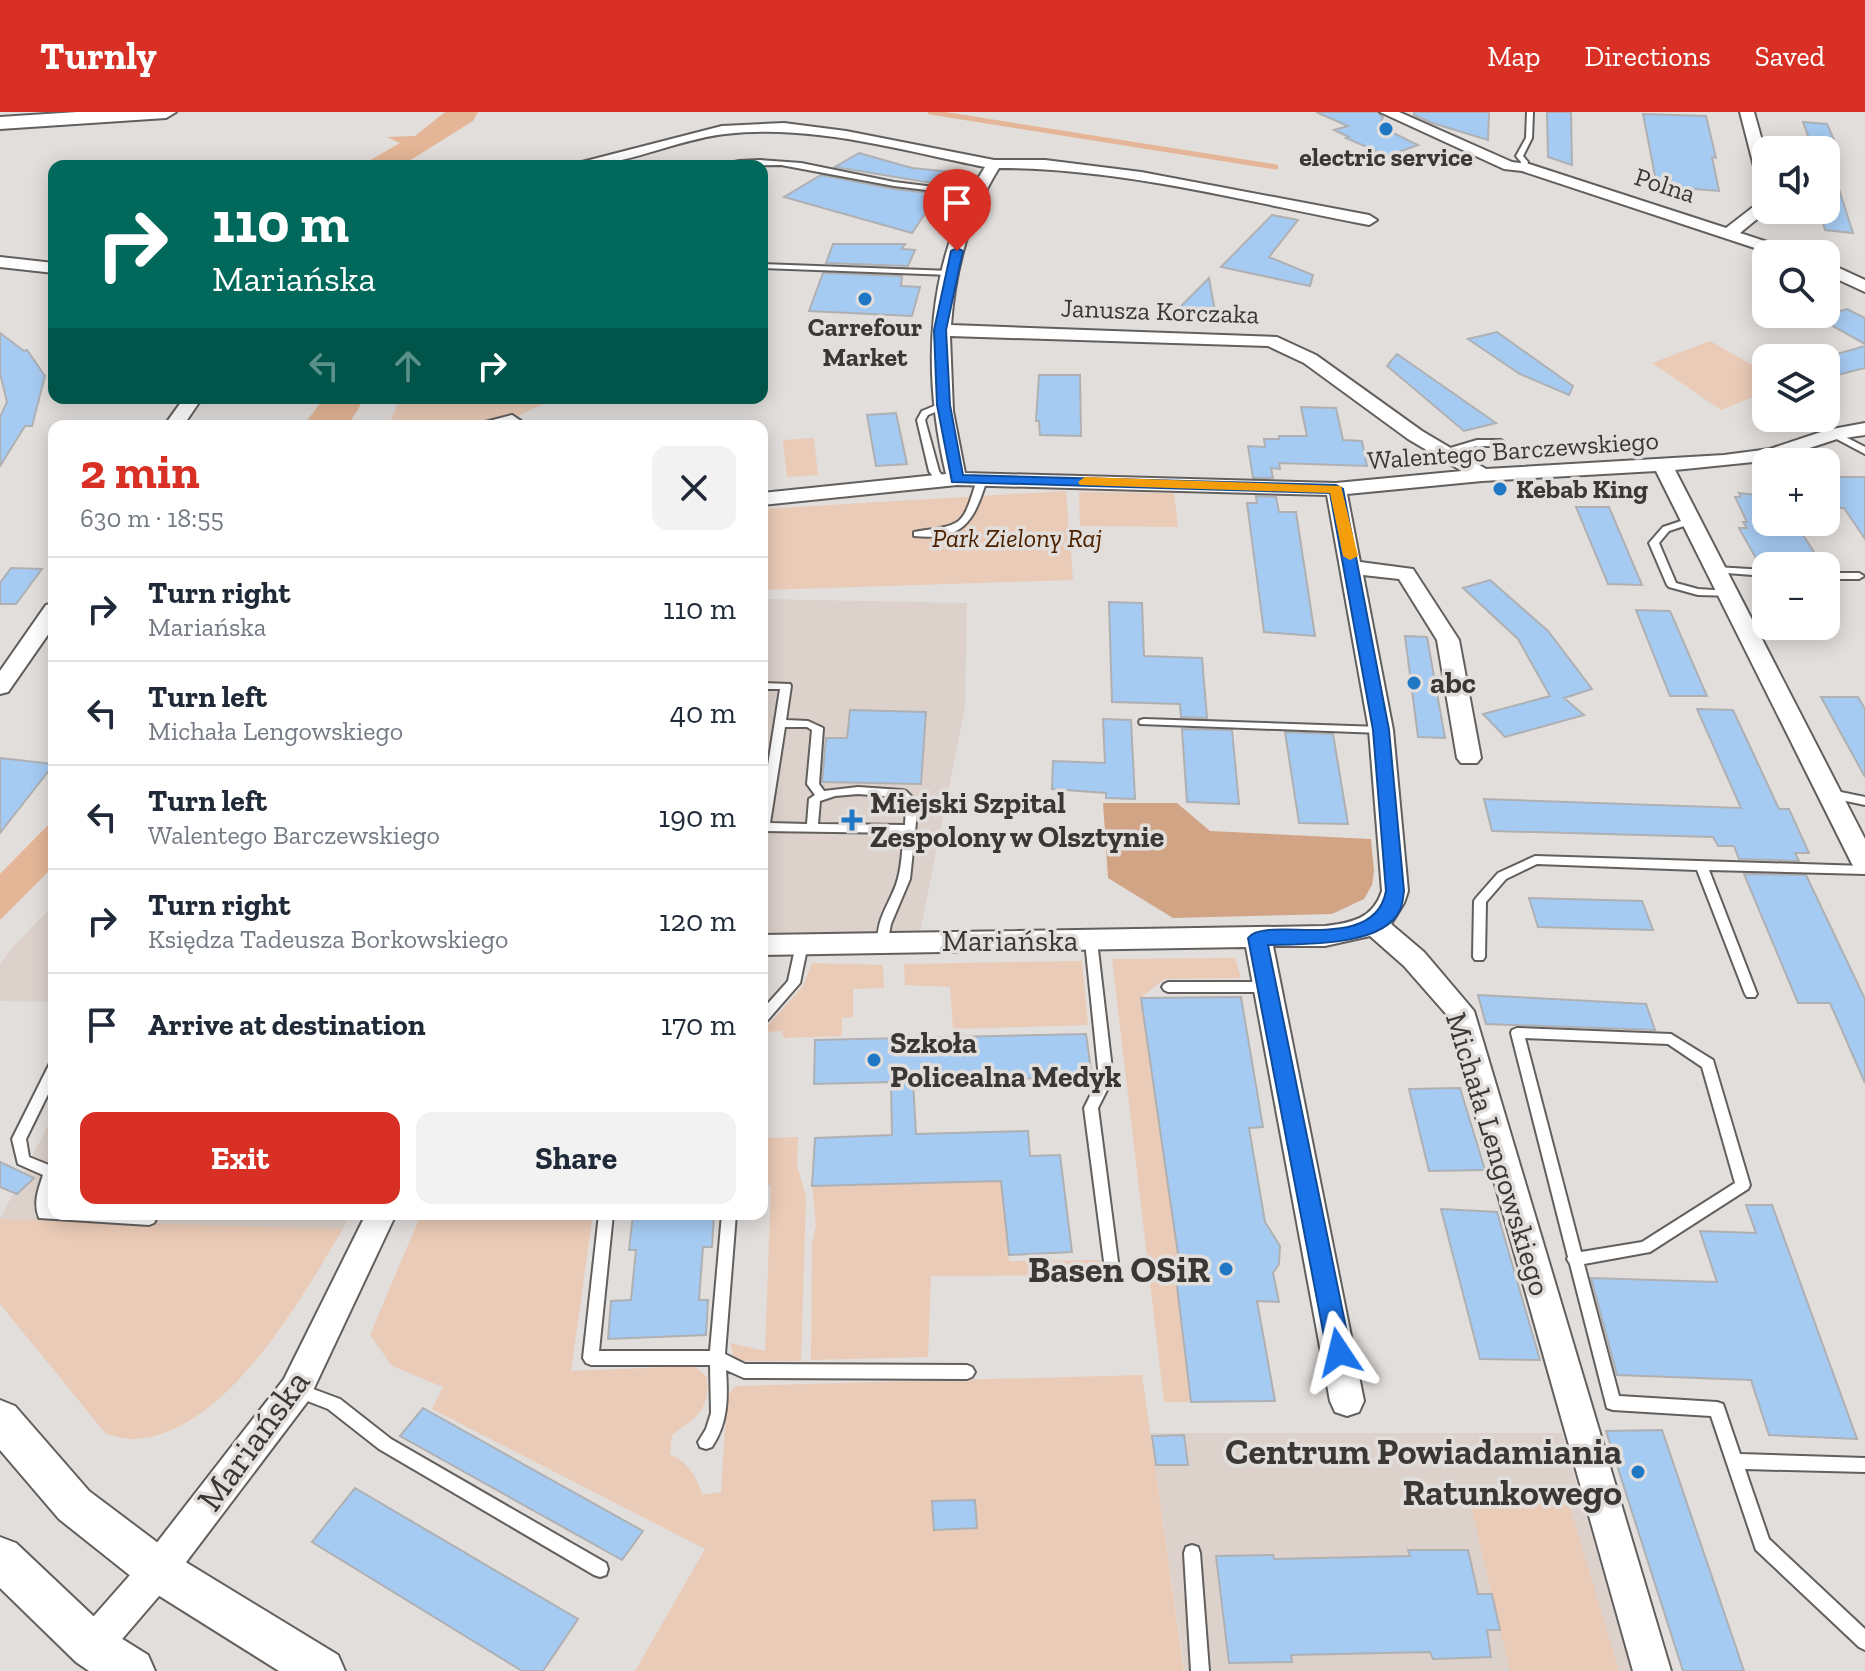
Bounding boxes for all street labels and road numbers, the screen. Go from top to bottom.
street label: Polna [1631,160,1700,210]
street label: Janusza Korczaka [1060,292,1260,330]
street label: Walentego Barczewskiego [1366,424,1660,476]
street label: Mariańska [942,923,1078,959]
street label: Michała Lengowskiego [1438,1008,1558,1300]
street label: Mariańska [187,1361,319,1519]

